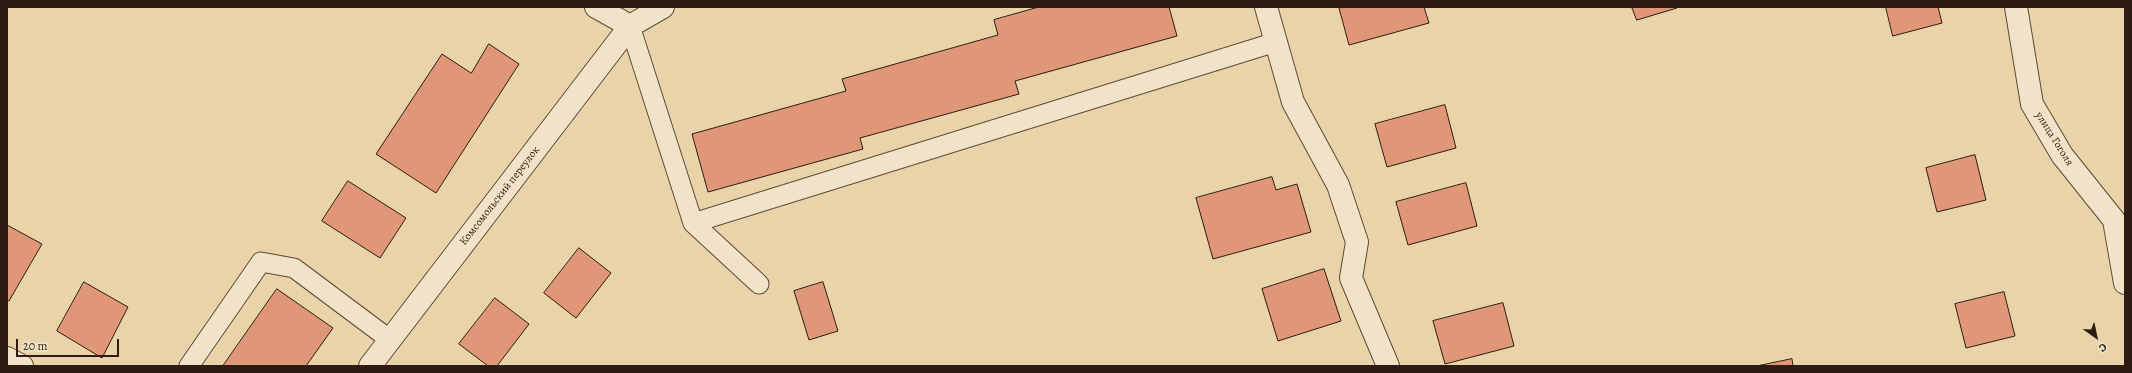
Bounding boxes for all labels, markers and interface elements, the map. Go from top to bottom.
street label: улица Гоголя [2032,109,2076,169]
street label: Комсомольский переулок [457,144,543,248]
north arrow [2076,317,2116,357]
scale bar [18,331,121,357]
text: 20 m [23,338,47,354]
text: С [2096,339,2110,356]

